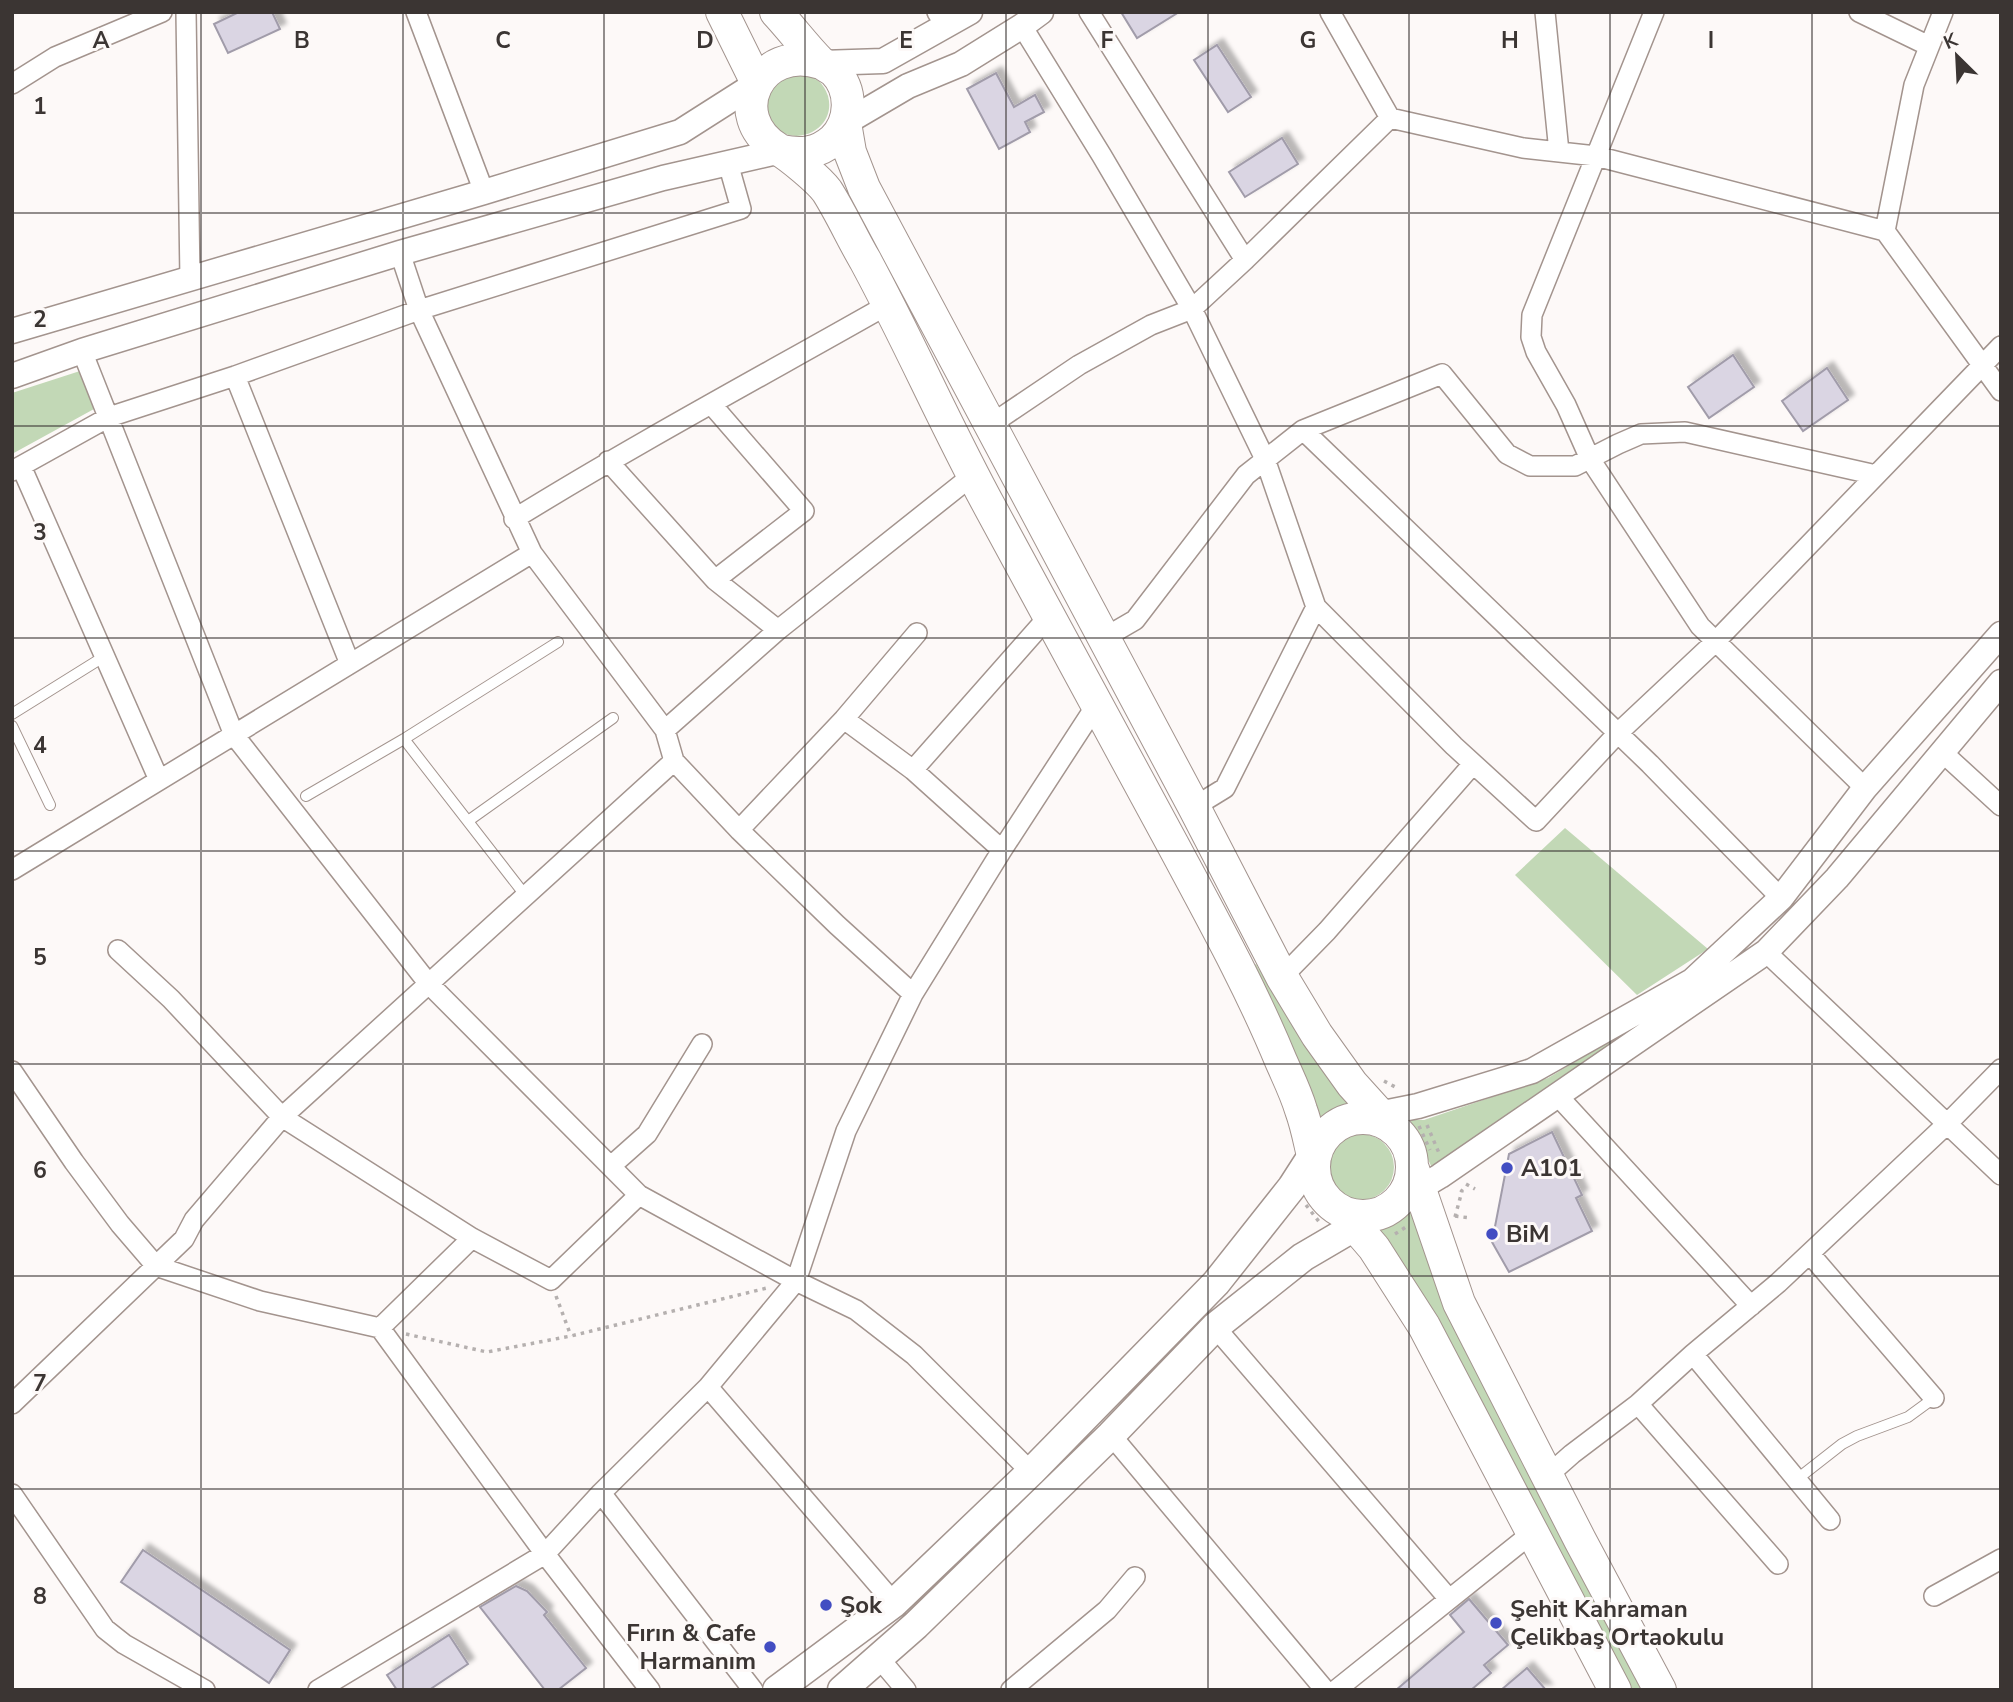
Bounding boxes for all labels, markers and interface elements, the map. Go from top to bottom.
north arrow [1922,21,1992,91]
text: A [92,25,110,56]
text: B [294,25,310,56]
text: C [495,25,511,56]
text: D [696,25,714,56]
text: E [899,25,913,56]
text: F [1101,25,1114,56]
text: G [1300,25,1316,56]
text: H [1501,25,1519,56]
text: I [1708,25,1714,56]
text: K [1939,26,1963,56]
text: 1 [33,91,47,122]
text: 2 [33,304,47,335]
text: 3 [33,517,47,548]
text: 4 [33,730,47,761]
text: 5 [33,942,47,973]
place label: A101 [1521,1152,1582,1184]
text: 6 [33,1155,47,1186]
marker: A101 [1499,1160,1515,1176]
place label: BiM [1506,1218,1549,1250]
marker: BiM [1484,1226,1500,1242]
text: 7 [33,1368,47,1399]
text: 8 [33,1581,47,1612]
place label: Şok [840,1589,883,1621]
place label: Şehit Kahraman Çelikbaş Ortaokulu [1510,1593,1724,1653]
marker: Şok [818,1597,834,1613]
marker: Şehit Kahraman Çelikbaş Ortaokulu [1488,1615,1504,1631]
place label: Fırın & Cafe Harmanım [626,1617,756,1677]
marker: Fırın & Cafe Harmanım [762,1639,778,1655]

